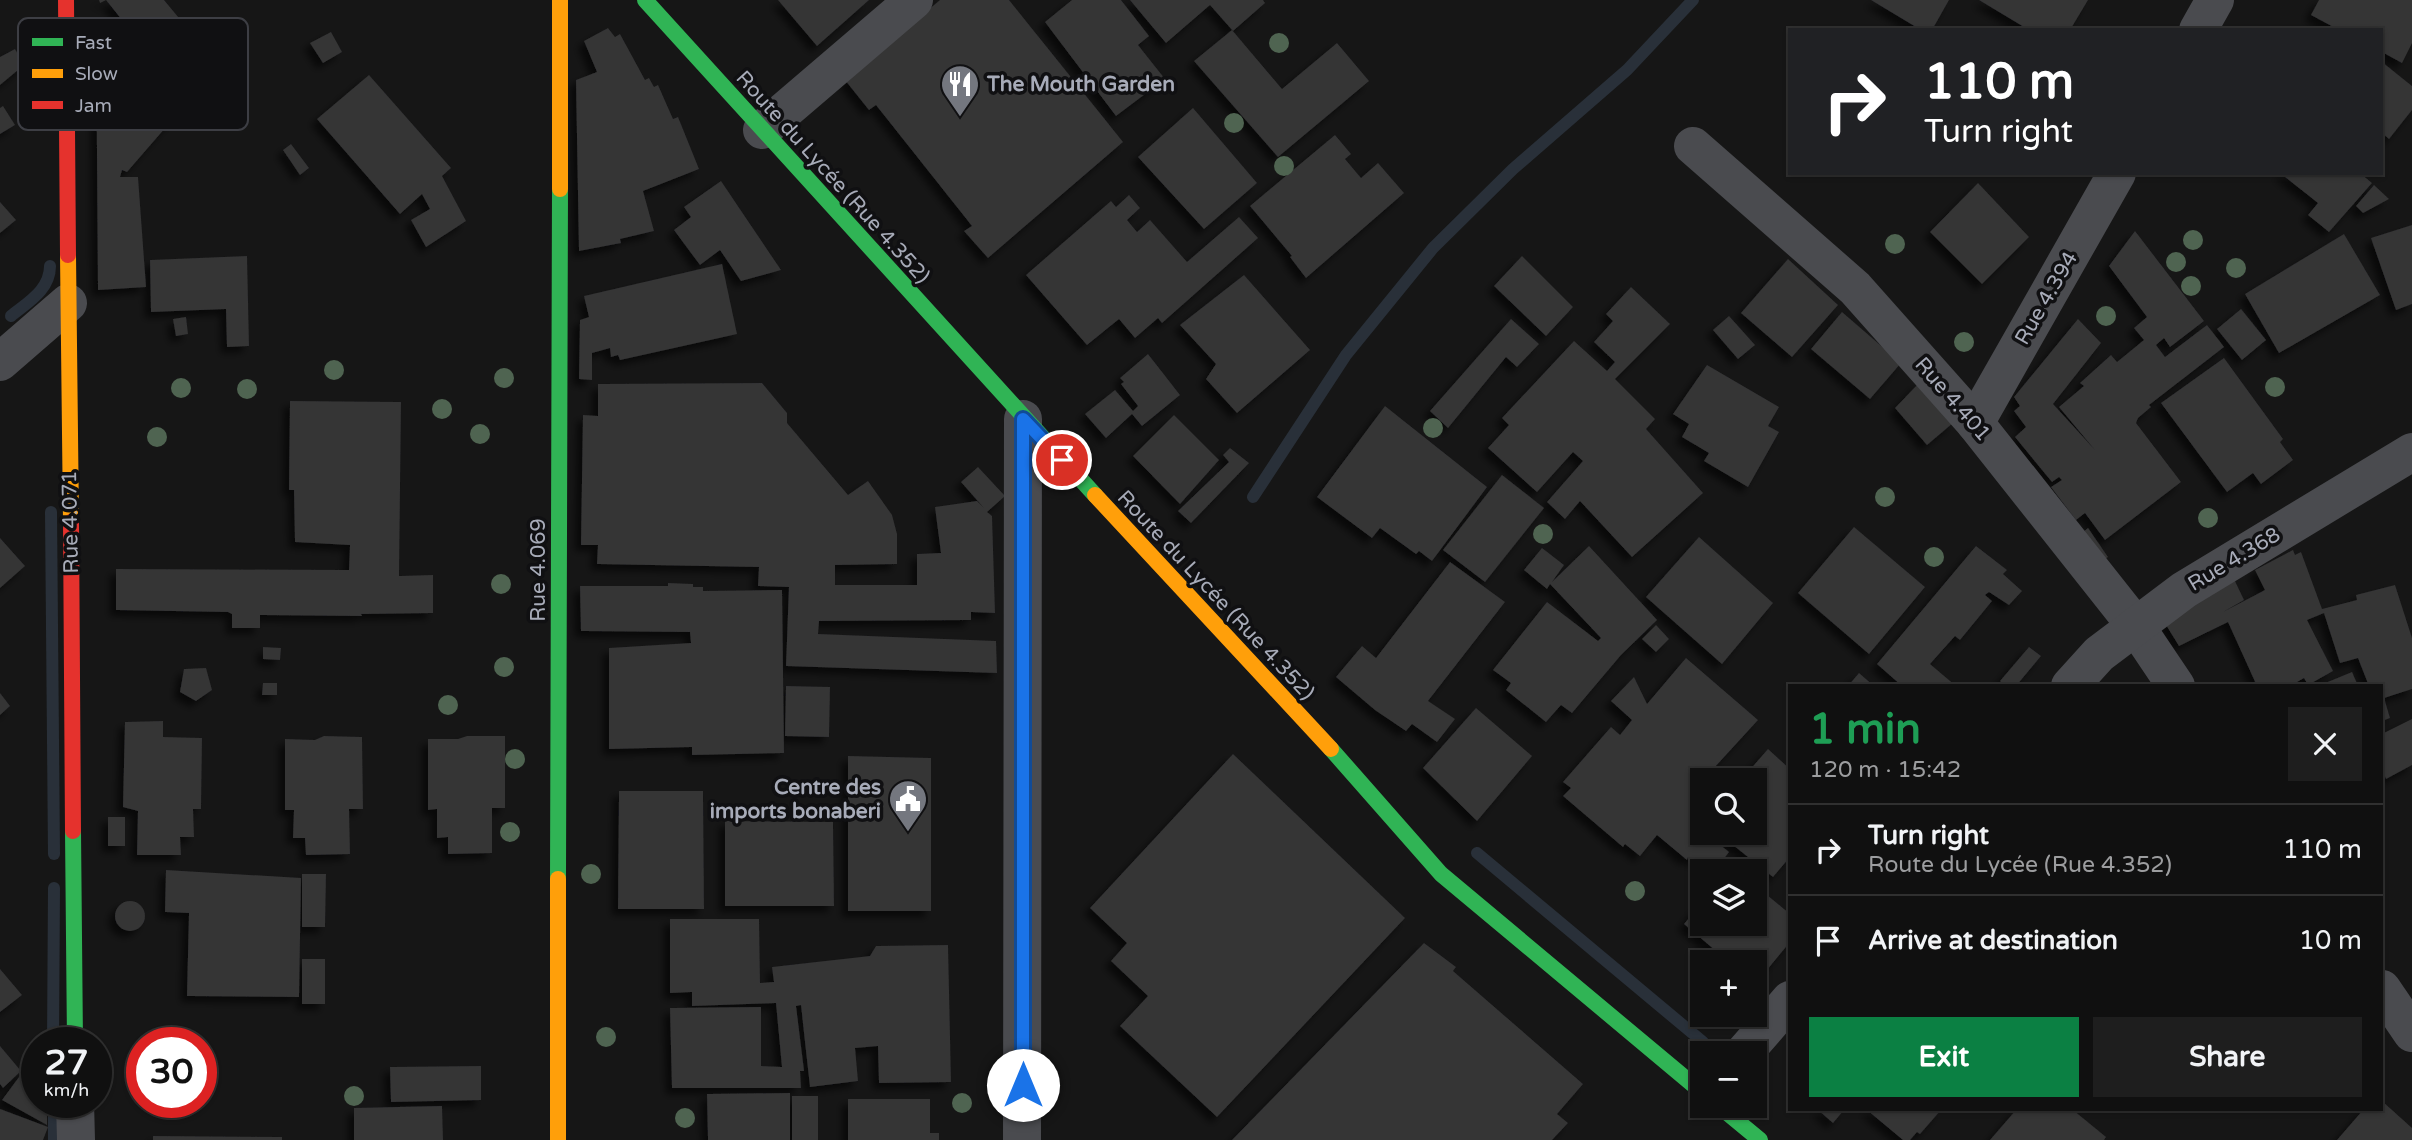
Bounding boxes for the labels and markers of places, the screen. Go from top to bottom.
restaurant icon: The Mouth Garden [939,63,981,118]
place label: The Mouth Garden [986,72,1175,97]
pin [1032,430,1092,490]
place label: Centre des imports bonaberi [710,775,881,824]
public building icon: Centre des imports bonaberi [887,778,929,833]

